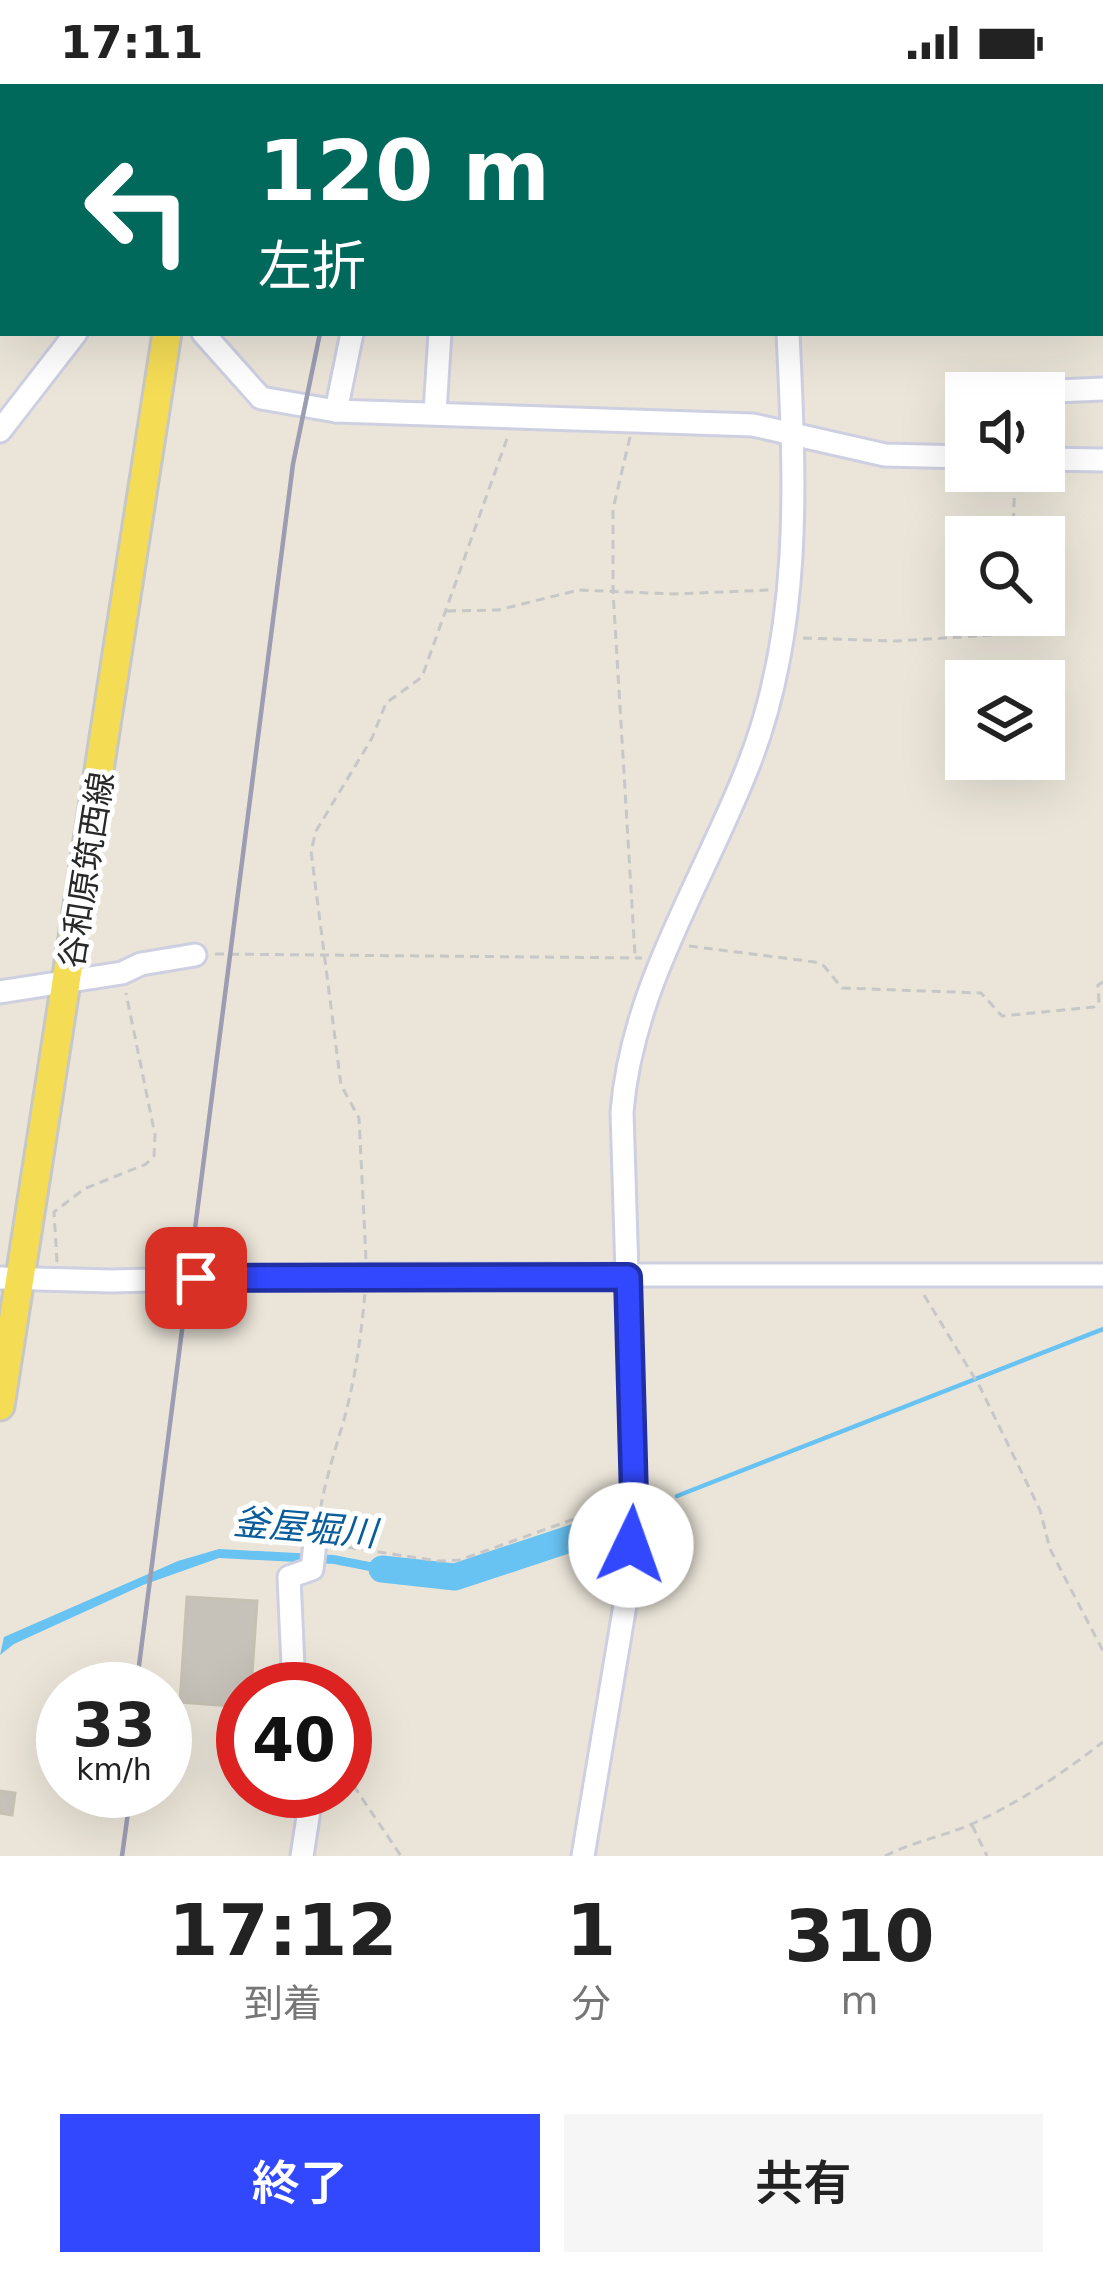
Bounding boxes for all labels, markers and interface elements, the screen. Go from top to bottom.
text: 17:11 [60,16,203,69]
text: 120 m [258,122,550,220]
icon: left [60,132,216,288]
text: 左折 [258,235,366,298]
map controls [945,372,1065,780]
button: sound [945,372,1065,492]
button: search [945,516,1065,636]
button: layers [945,660,1065,780]
street label: 谷和原筑西線 [52,769,121,971]
pin [145,1227,247,1329]
icon: arrive [163,1245,229,1311]
position arrow [568,1482,694,1608]
water label: 釜屋堀川 [231,1501,382,1555]
speed limit sign: 40 [216,1662,372,1818]
text: 33 [72,1690,156,1760]
text: km/h [76,1752,152,1787]
text: 17:12 [168,1888,398,1972]
text: 1 [566,1888,616,1972]
text: 310 [784,1894,935,1978]
text: m [840,1978,878,2023]
text: 到着 [244,1981,322,2026]
text: 分 [571,1981,610,2026]
button: 終了 [60,2114,540,2252]
button: 共有 [564,2114,1043,2252]

